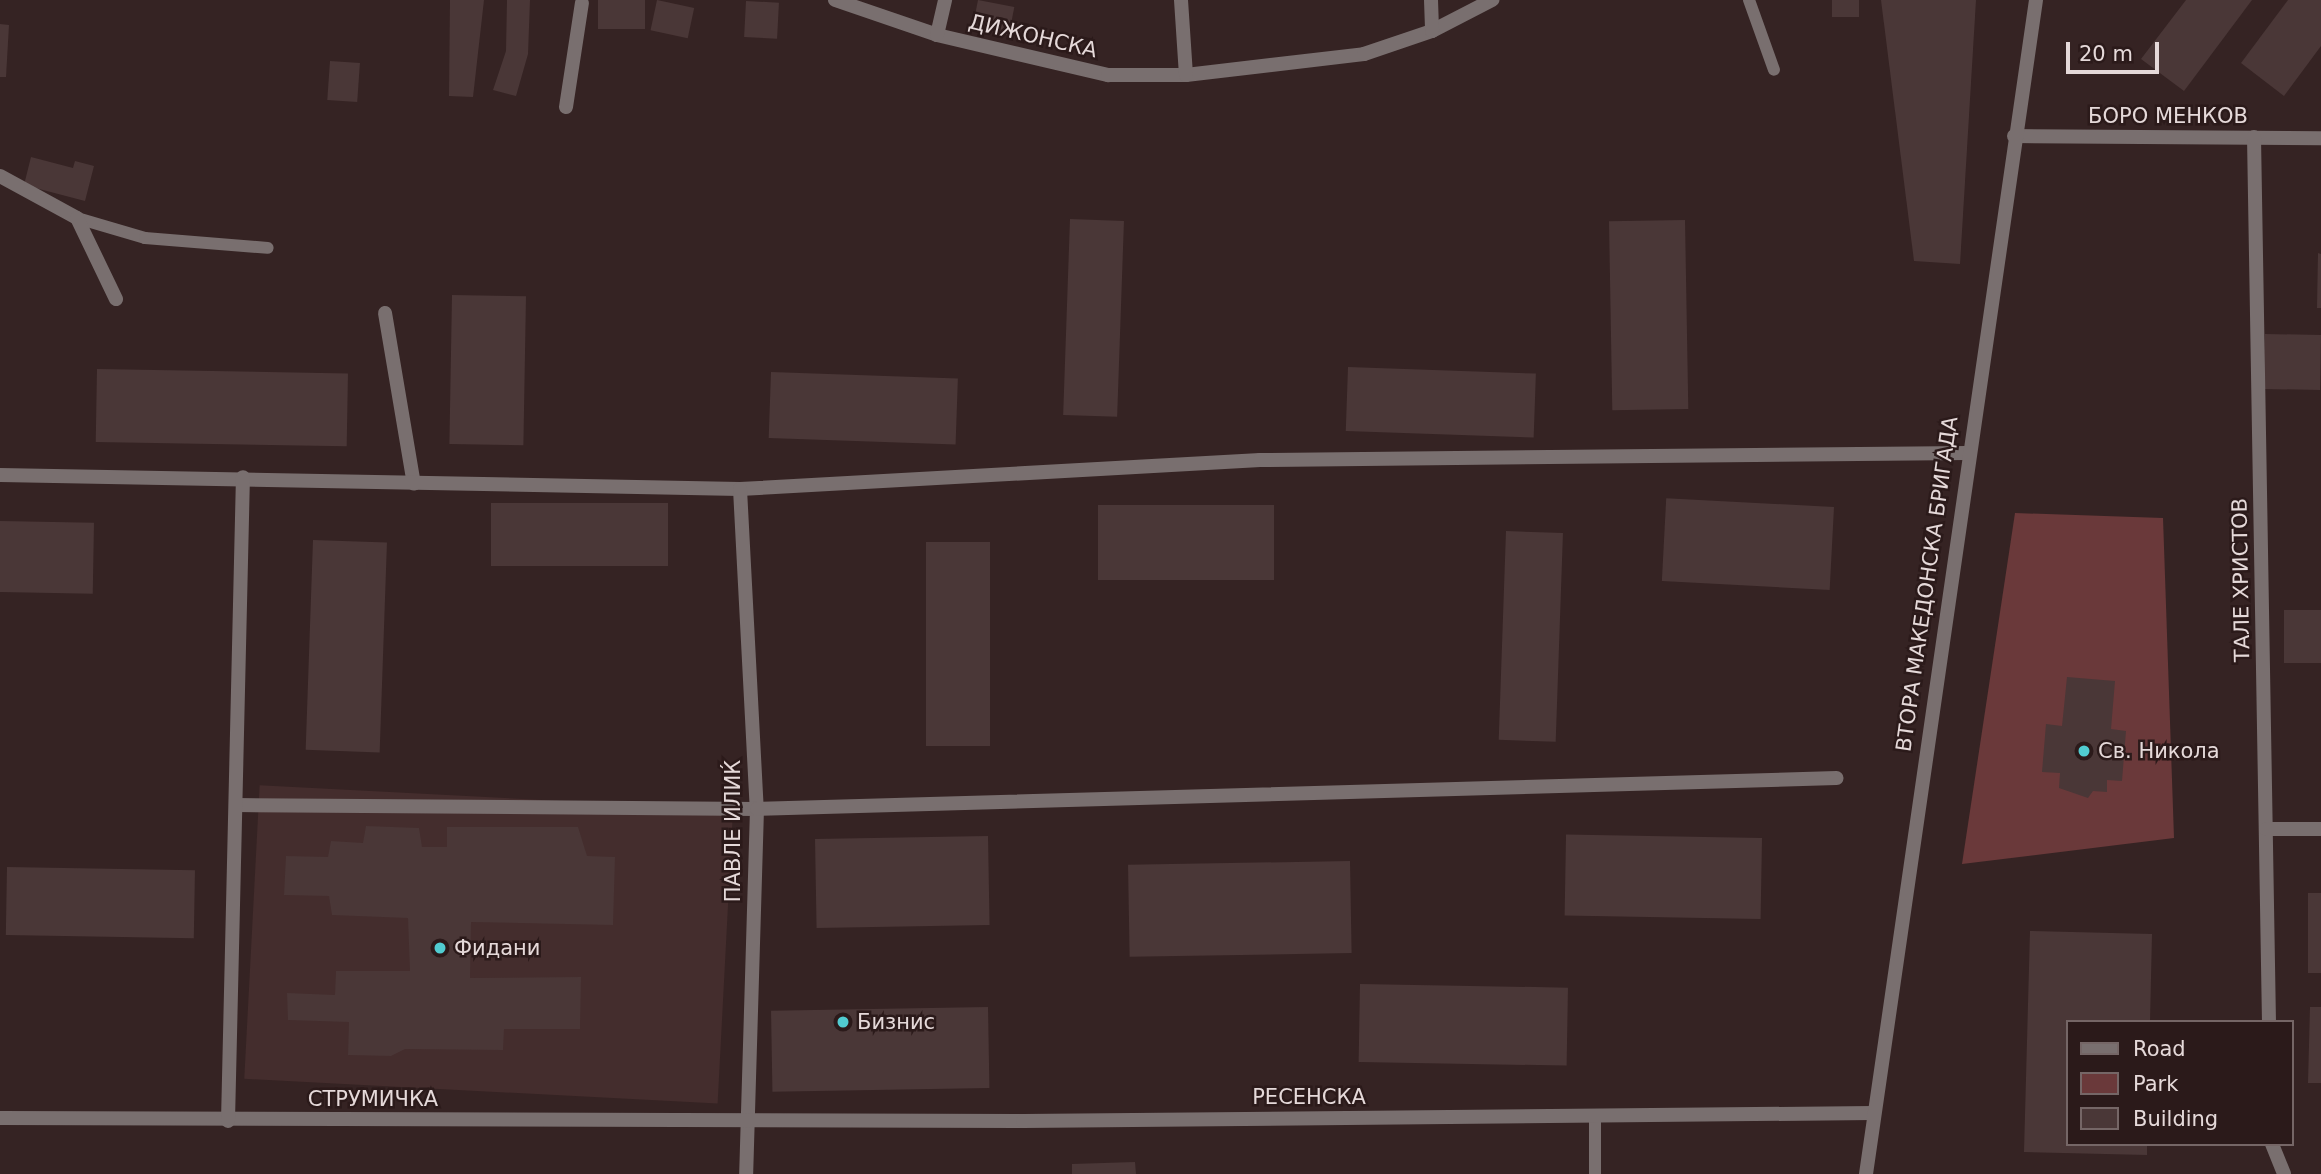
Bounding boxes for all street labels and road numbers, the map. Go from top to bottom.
street label: ДИЖОНСКА [966,9,1100,63]
street label: БОРО МЕНКОВ [2088,103,2248,129]
street label: ВТОРА МАКЕДОНСКА БРИГАДА [1891,415,1963,753]
street label: ТАЛЕ ХРИСТОВ [2227,498,2255,662]
street label: ПАВЛЕ ИЛИЌ [720,760,746,902]
street label: РЕСЕНСКА [1252,1084,1366,1110]
street label: СТРУМИЧКА [308,1086,438,1112]

